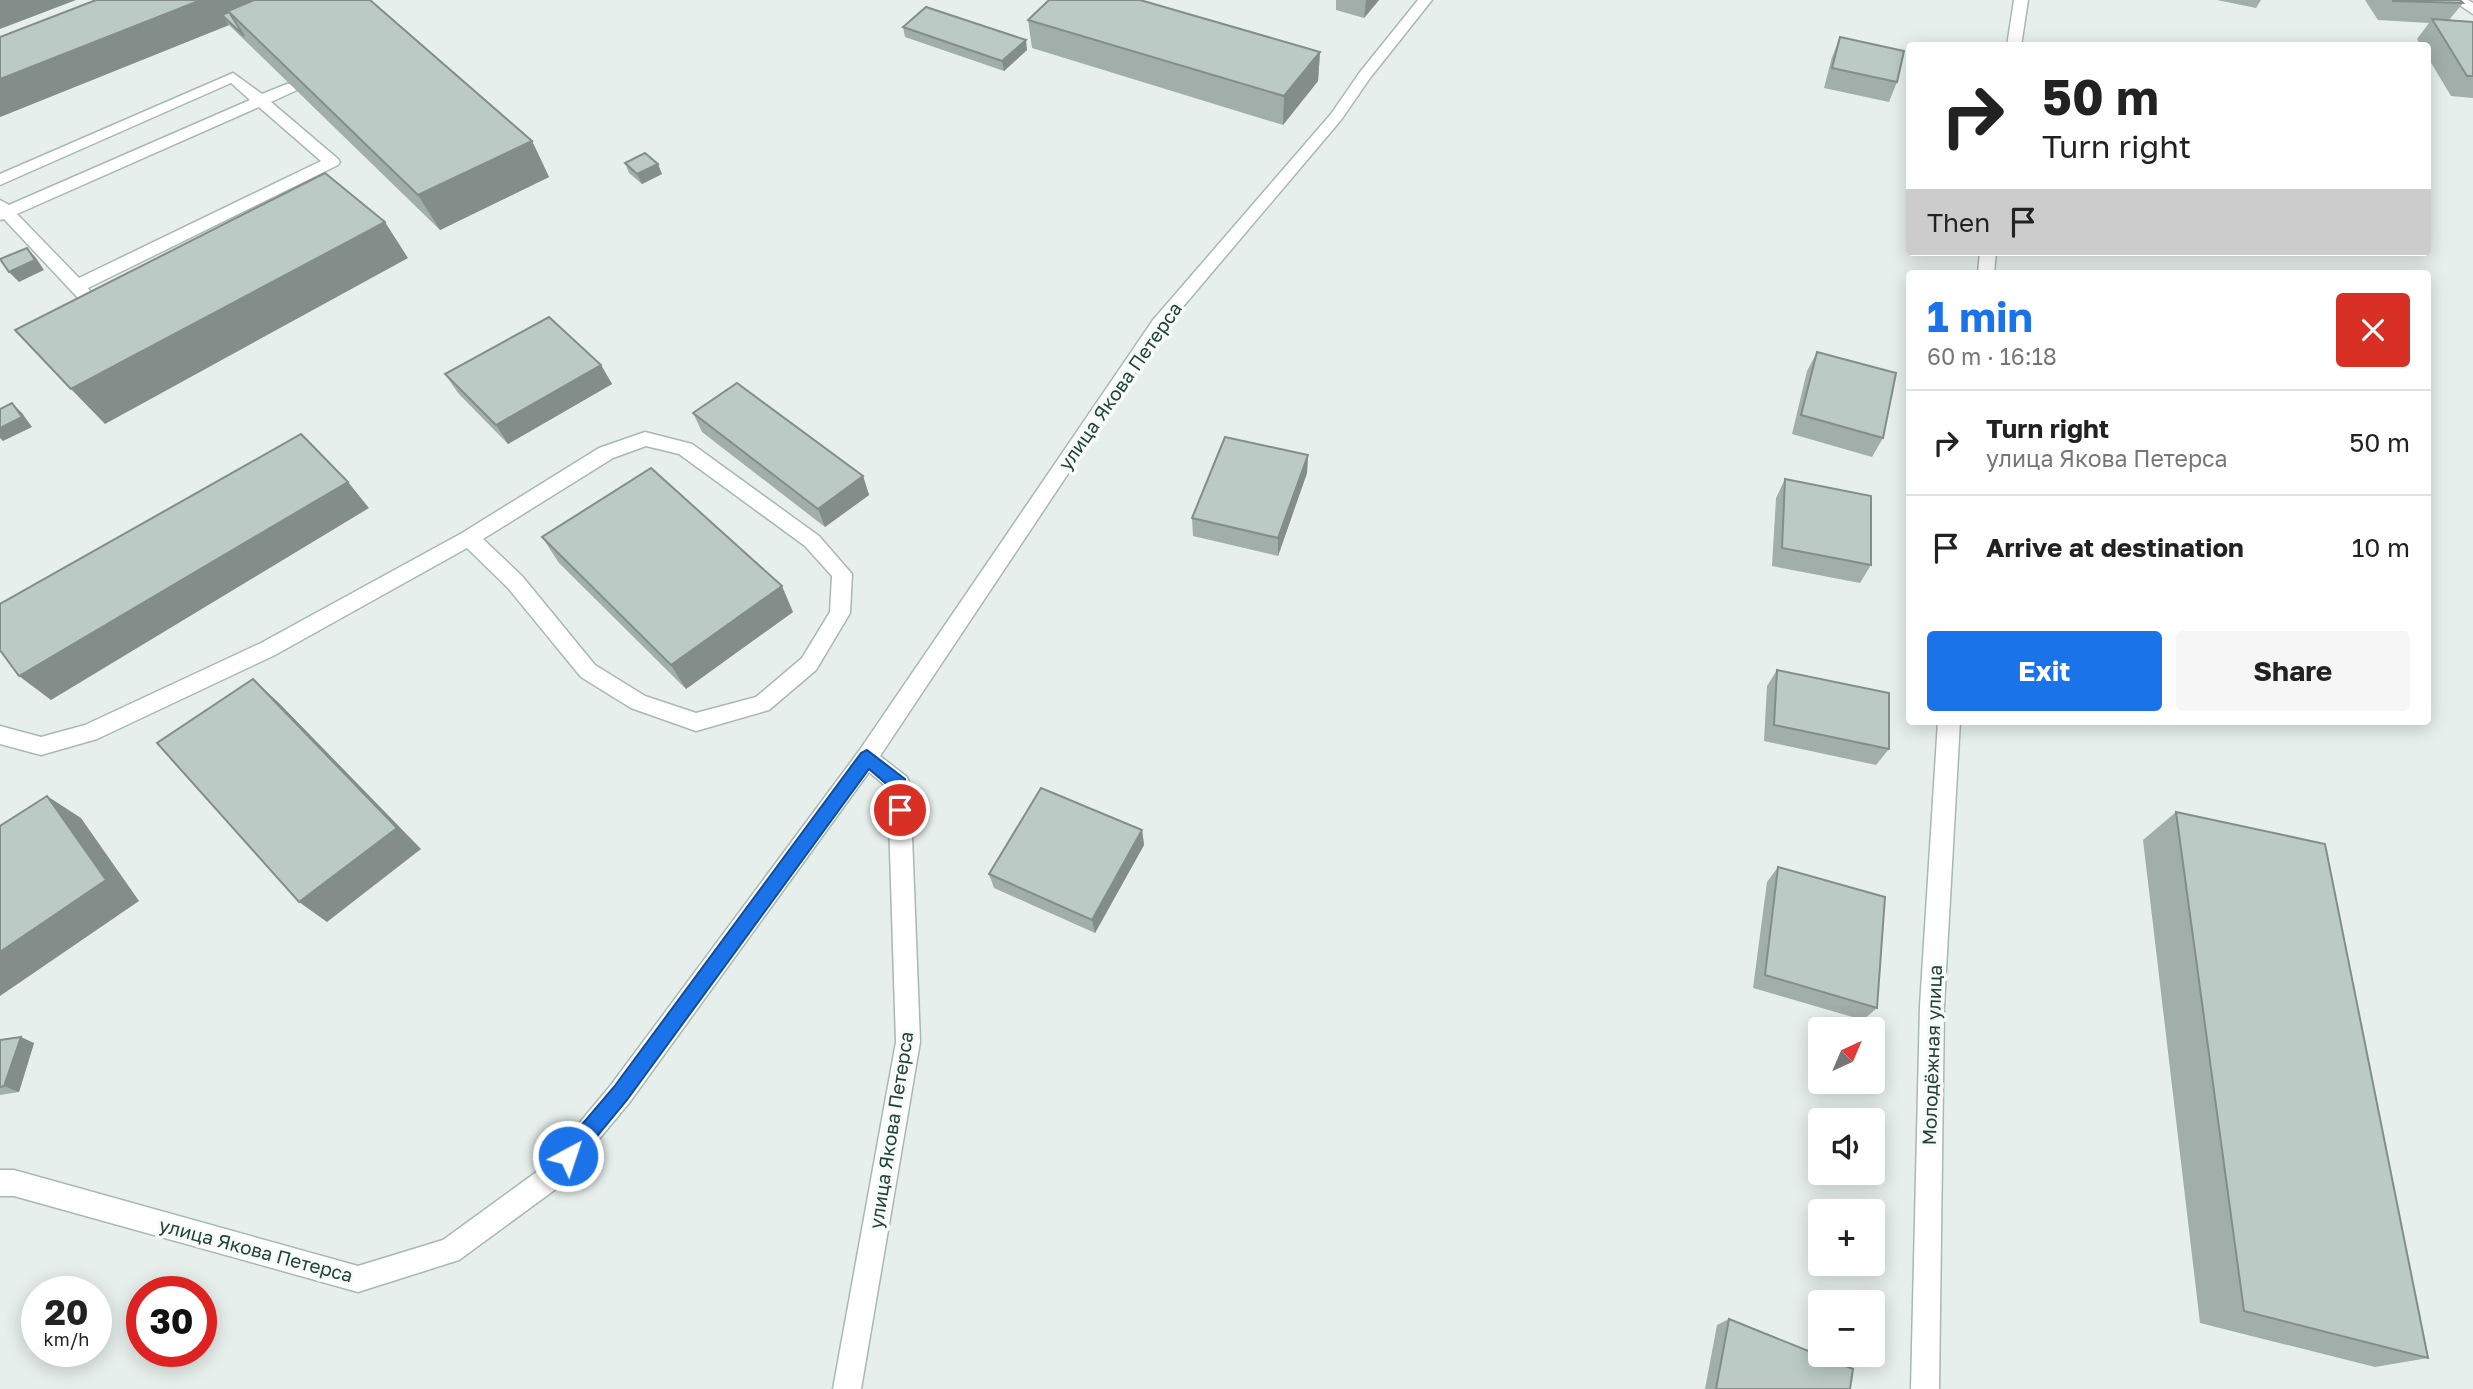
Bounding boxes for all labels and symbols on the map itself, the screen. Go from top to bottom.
street label: улица Якова Петерса [1053,297,1186,474]
pin [870,780,930,840]
street label: Молодёжная улица [1917,964,1946,1146]
north arrow [1808,1017,1885,1094]
street label: улица Якова Петерса [864,1030,917,1230]
position arrow [531,1119,605,1193]
street label: улица Якова Петерса [157,1213,356,1286]
speed limit sign: 30 [126,1276,217,1367]

